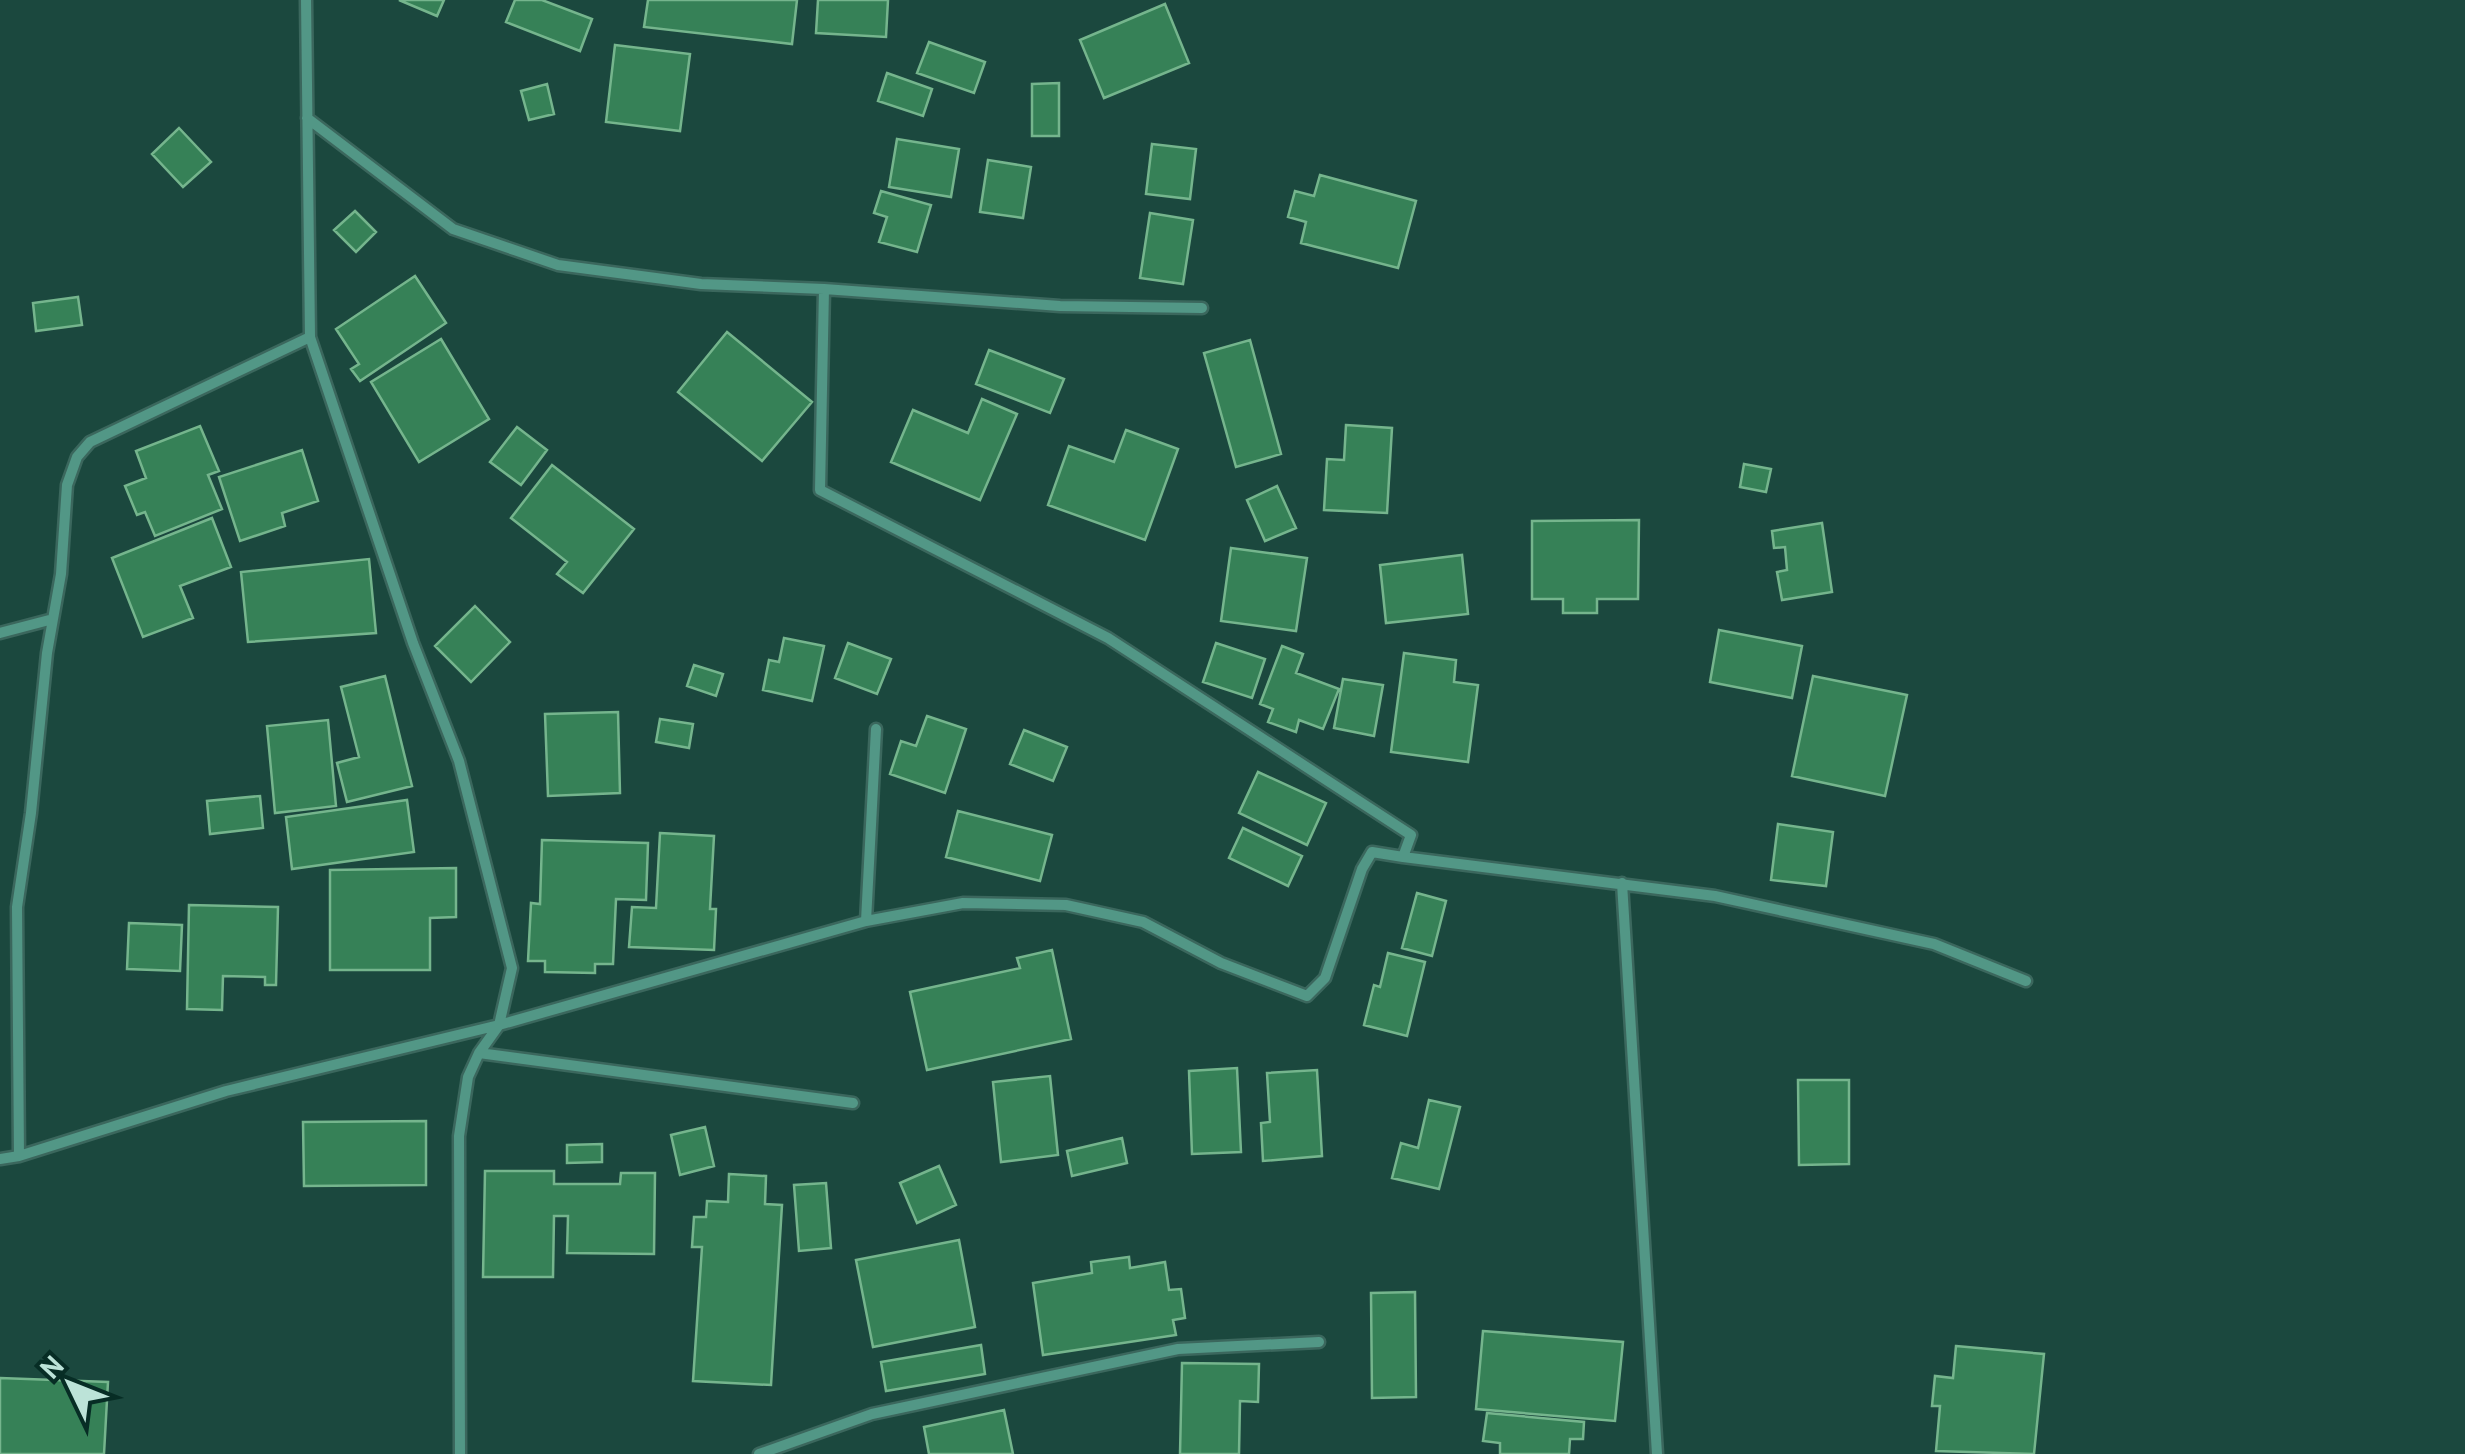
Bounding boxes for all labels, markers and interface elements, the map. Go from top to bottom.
north arrow [20,1334,120,1434]
text: N [32,1347,71,1386]

